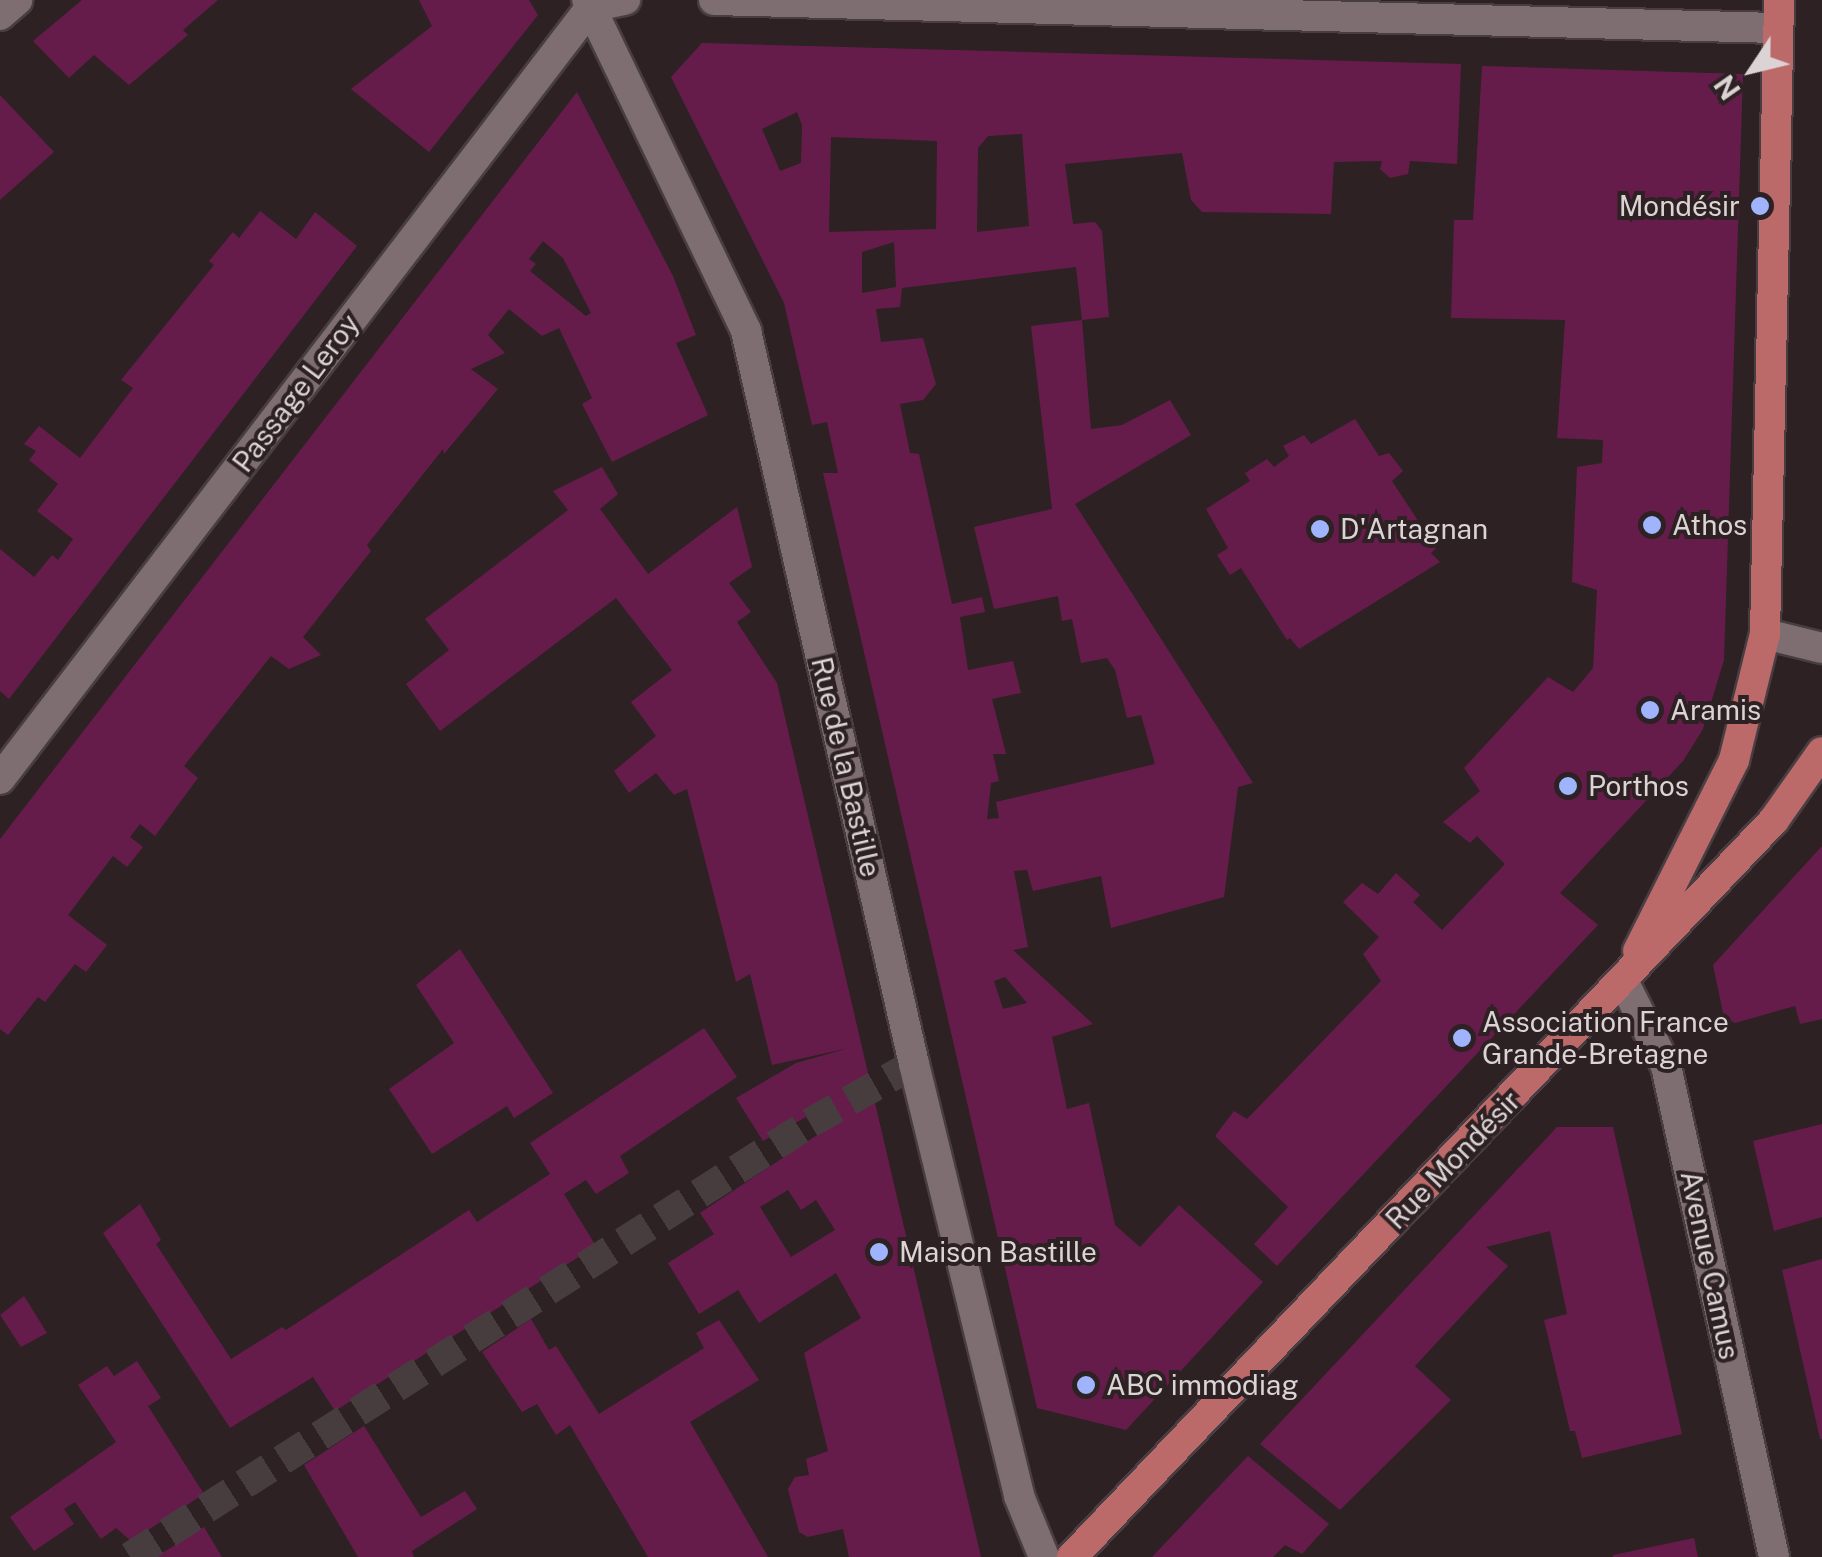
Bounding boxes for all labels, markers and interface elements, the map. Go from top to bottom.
north arrow [1702,20,1802,120]
text: N [1707,69,1747,106]
place label: Mondésir [1619,189,1740,223]
marker: Mondésir [1749,195,1771,217]
street label: Passage Leroy [226,307,366,479]
place label: Athos [1672,508,1747,542]
place label: D'Artagnan [1340,512,1488,546]
marker: Athos [1641,514,1663,536]
marker: D'Artagnan [1309,518,1331,540]
street label: Rue de la Bastille [804,653,888,881]
place label: Aramis [1670,693,1761,727]
marker: Aramis [1639,699,1661,721]
place label: Porthos [1588,769,1689,803]
marker: Porthos [1557,775,1579,797]
place label: Association France Grande-Bretagne [1482,1005,1729,1071]
marker: Association France Grande-Bretagne [1451,1027,1473,1049]
street label: Rue Mondésir [1379,1084,1527,1236]
street label: Avenue Camus [1674,1168,1746,1362]
place label: Maison Bastille [899,1235,1097,1269]
marker: Maison Bastille [868,1241,890,1263]
place label: ABC immodiag [1106,1368,1299,1402]
marker: ABC immodiag [1075,1374,1097,1396]

